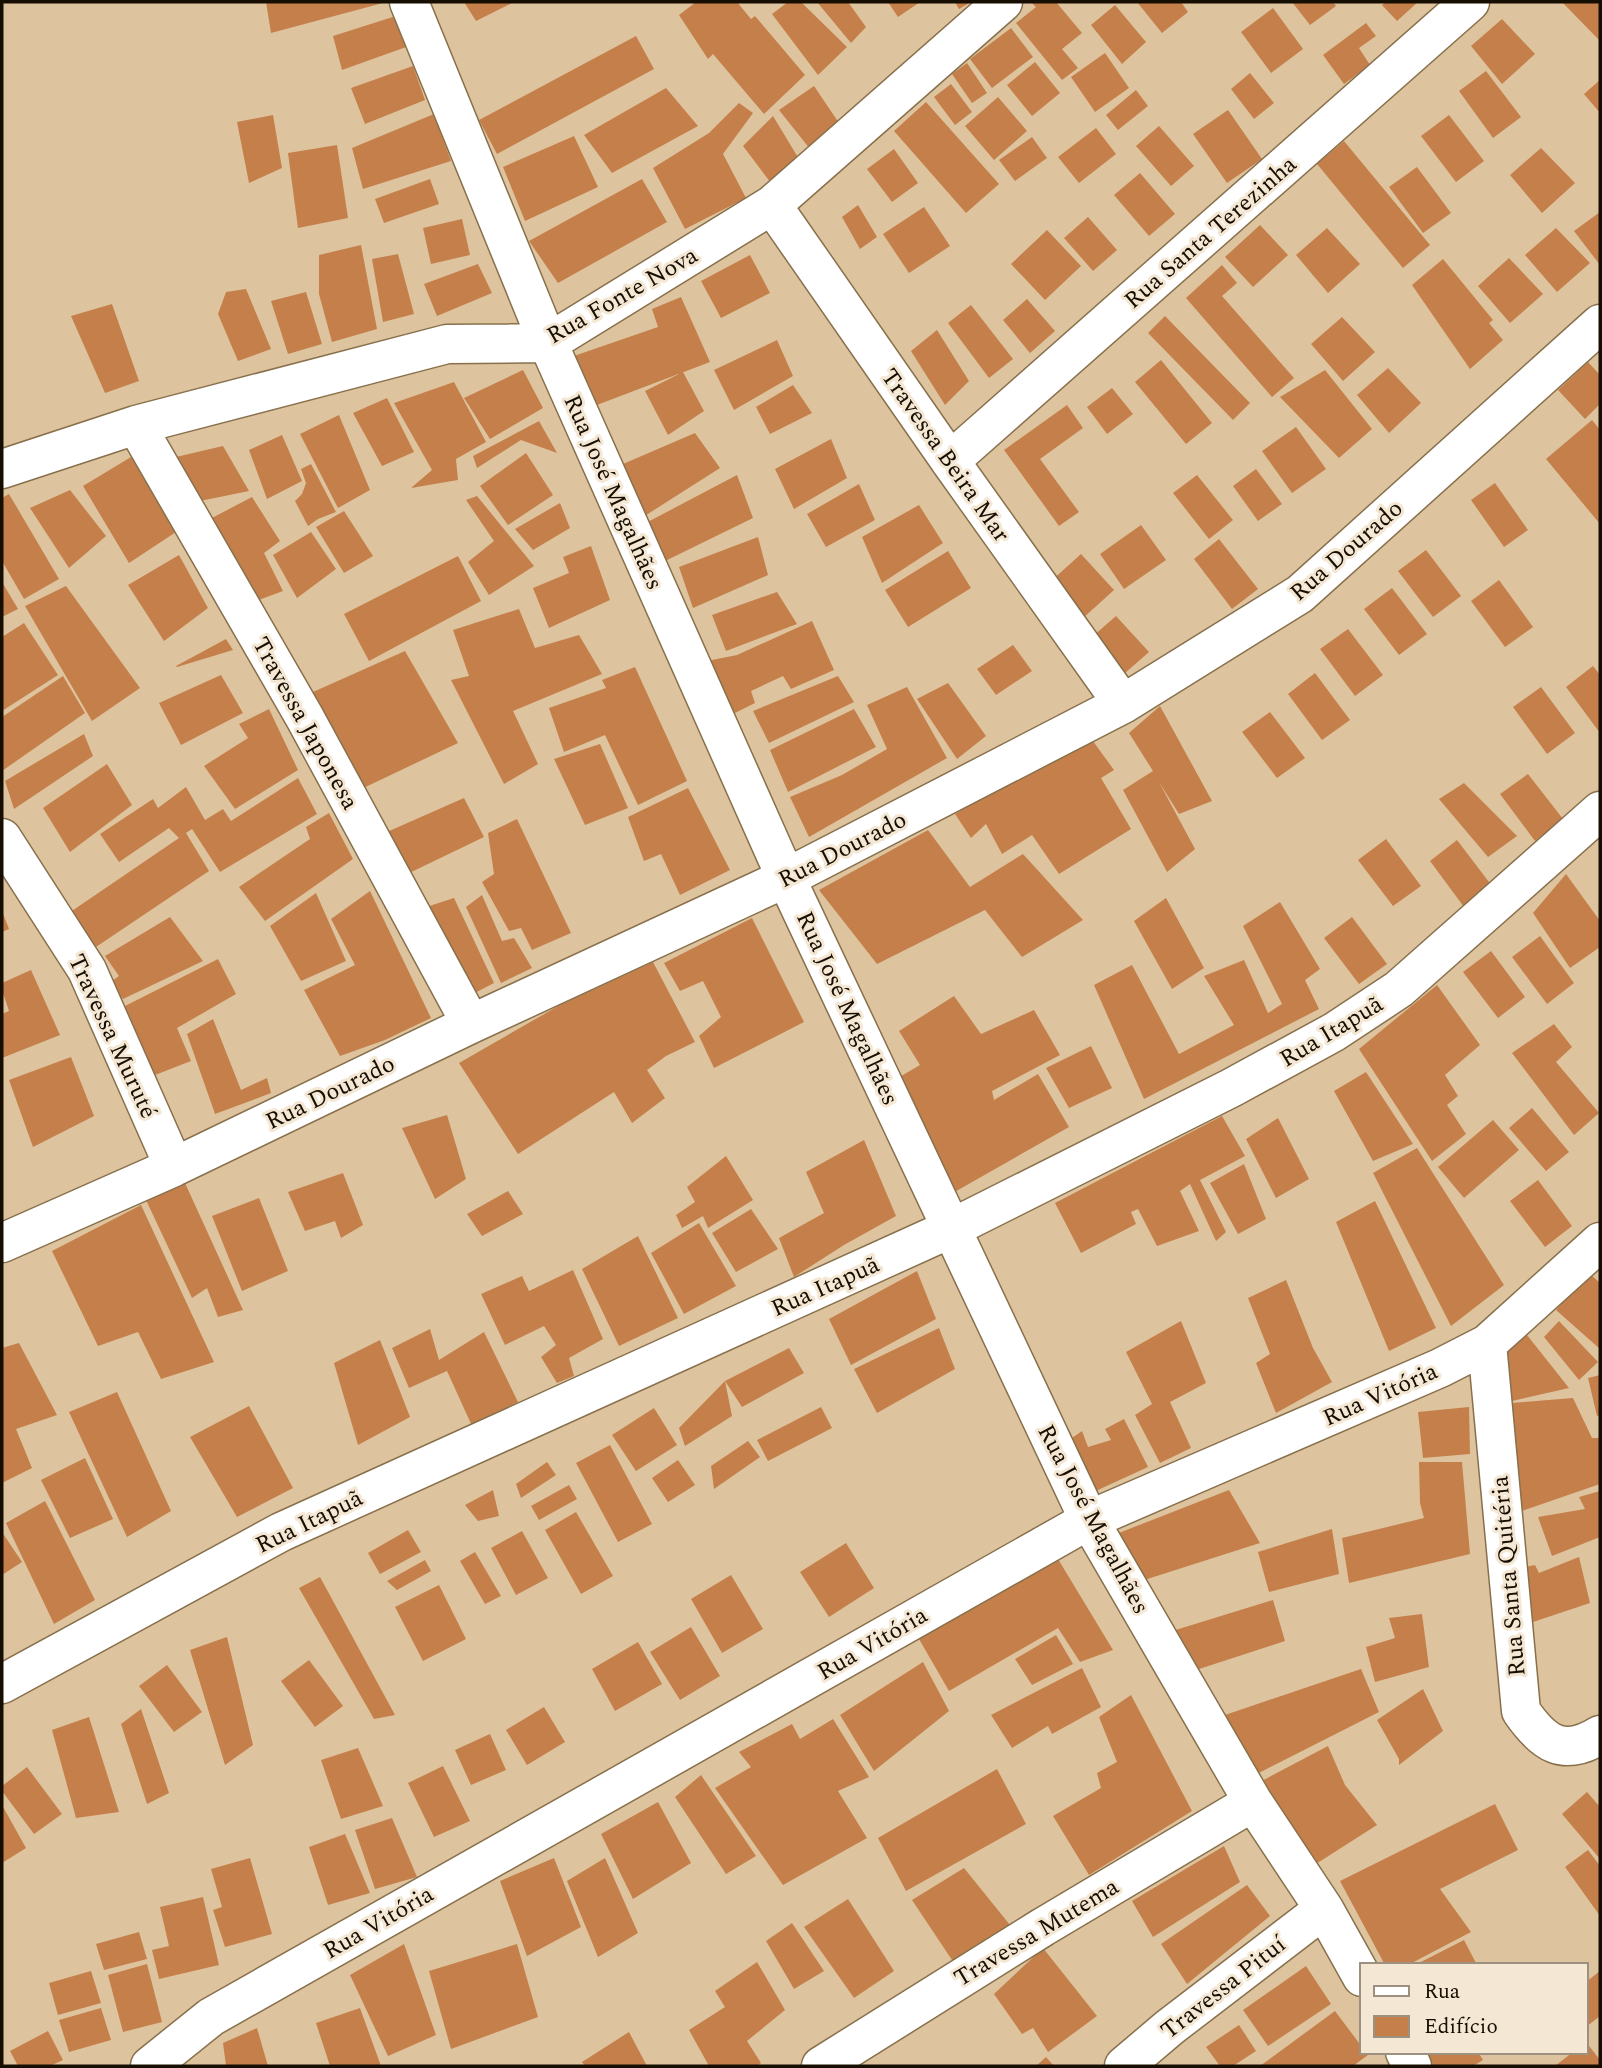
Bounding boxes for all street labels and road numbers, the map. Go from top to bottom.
street label: Rua Santa Terezinha [1116,147,1305,318]
street label: Rua Fonte Nova [540,238,705,354]
street label: Travessa Beira Mar [872,361,1019,550]
street label: Rua José Magalhães [554,389,672,596]
street label: Rua Dourado [1282,491,1411,610]
street label: Travessa Japonesa [243,630,368,817]
street label: Rua Dourado [772,802,913,898]
street label: Rua José Magalhães [786,905,908,1111]
street label: Travessa Muruté [58,948,166,1125]
street label: Rua Itapuã [1273,987,1390,1077]
street label: Rua Dourado [260,1046,401,1140]
street label: Rua Itapuã [765,1247,886,1327]
street label: Rua Vitória [1317,1353,1444,1436]
street label: Rua José Magalhães [1028,1418,1158,1621]
street label: Rua Santa Quitéria [1482,1474,1536,1678]
street label: Rua Itapuã [250,1480,369,1563]
street label: Rua Vitória [810,1598,935,1690]
street label: Travessa Mutema [947,1869,1126,1996]
street label: Rua Vitória [316,1877,441,1969]
street label: Travessa Pituí [1153,1926,1295,2048]

